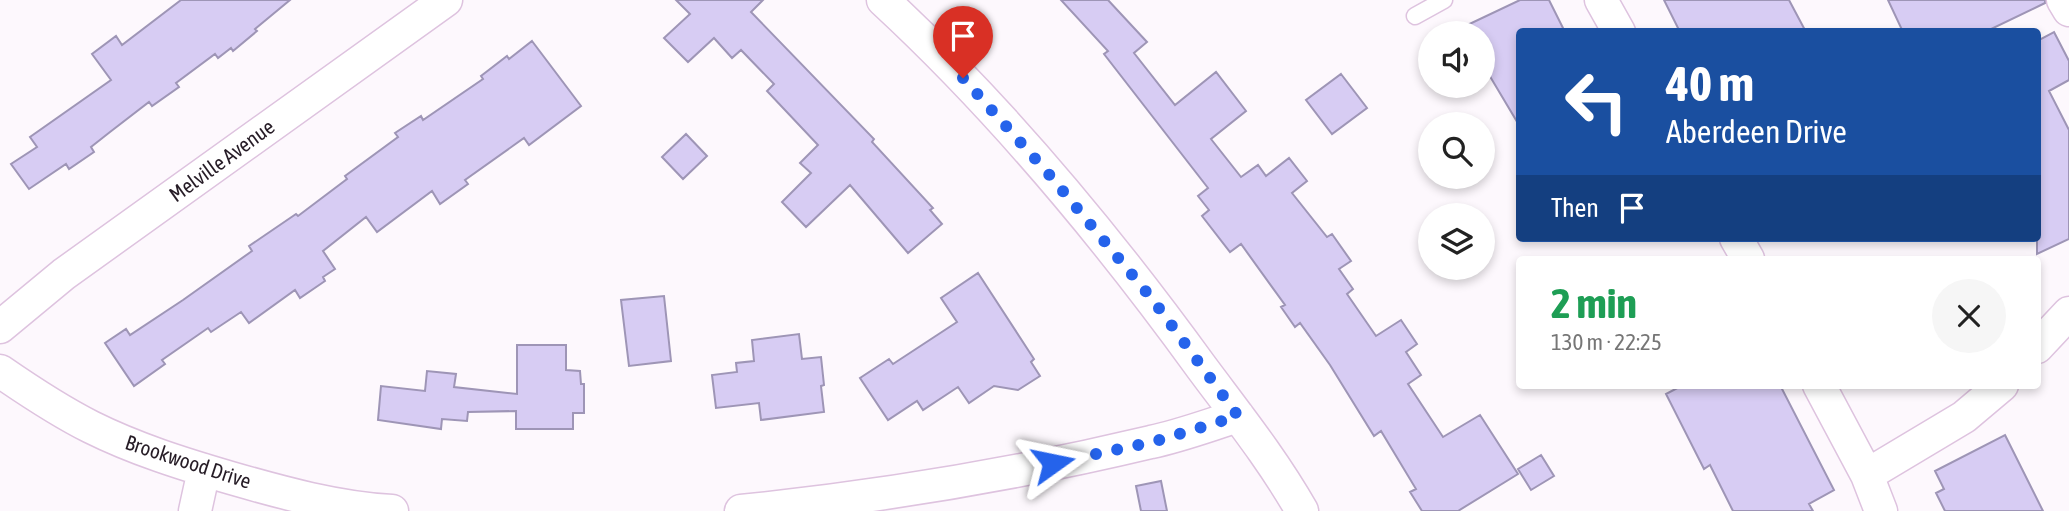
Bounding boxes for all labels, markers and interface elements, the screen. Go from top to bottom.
pin [933,6,993,78]
icon: arrive [944,17,982,55]
map controls [1418,21,1495,280]
button: sound [1418,21,1495,98]
text: 40 m [1666,55,1754,111]
icon: left [1551,56,1642,147]
button: search [1418,112,1495,189]
text: Aberdeen Drive [1666,113,1847,150]
street label: Melville Avenue [164,114,279,206]
icon: arrive [1613,189,1651,227]
text: Then [1551,193,1599,223]
button: layers [1418,203,1495,280]
text: 2 min [1551,279,1637,327]
button: close [1932,279,2006,353]
text: 130 m · 22:25 [1551,329,1662,355]
position arrow [1016,426,1090,500]
street label: Brookwood Drive [122,429,254,493]

